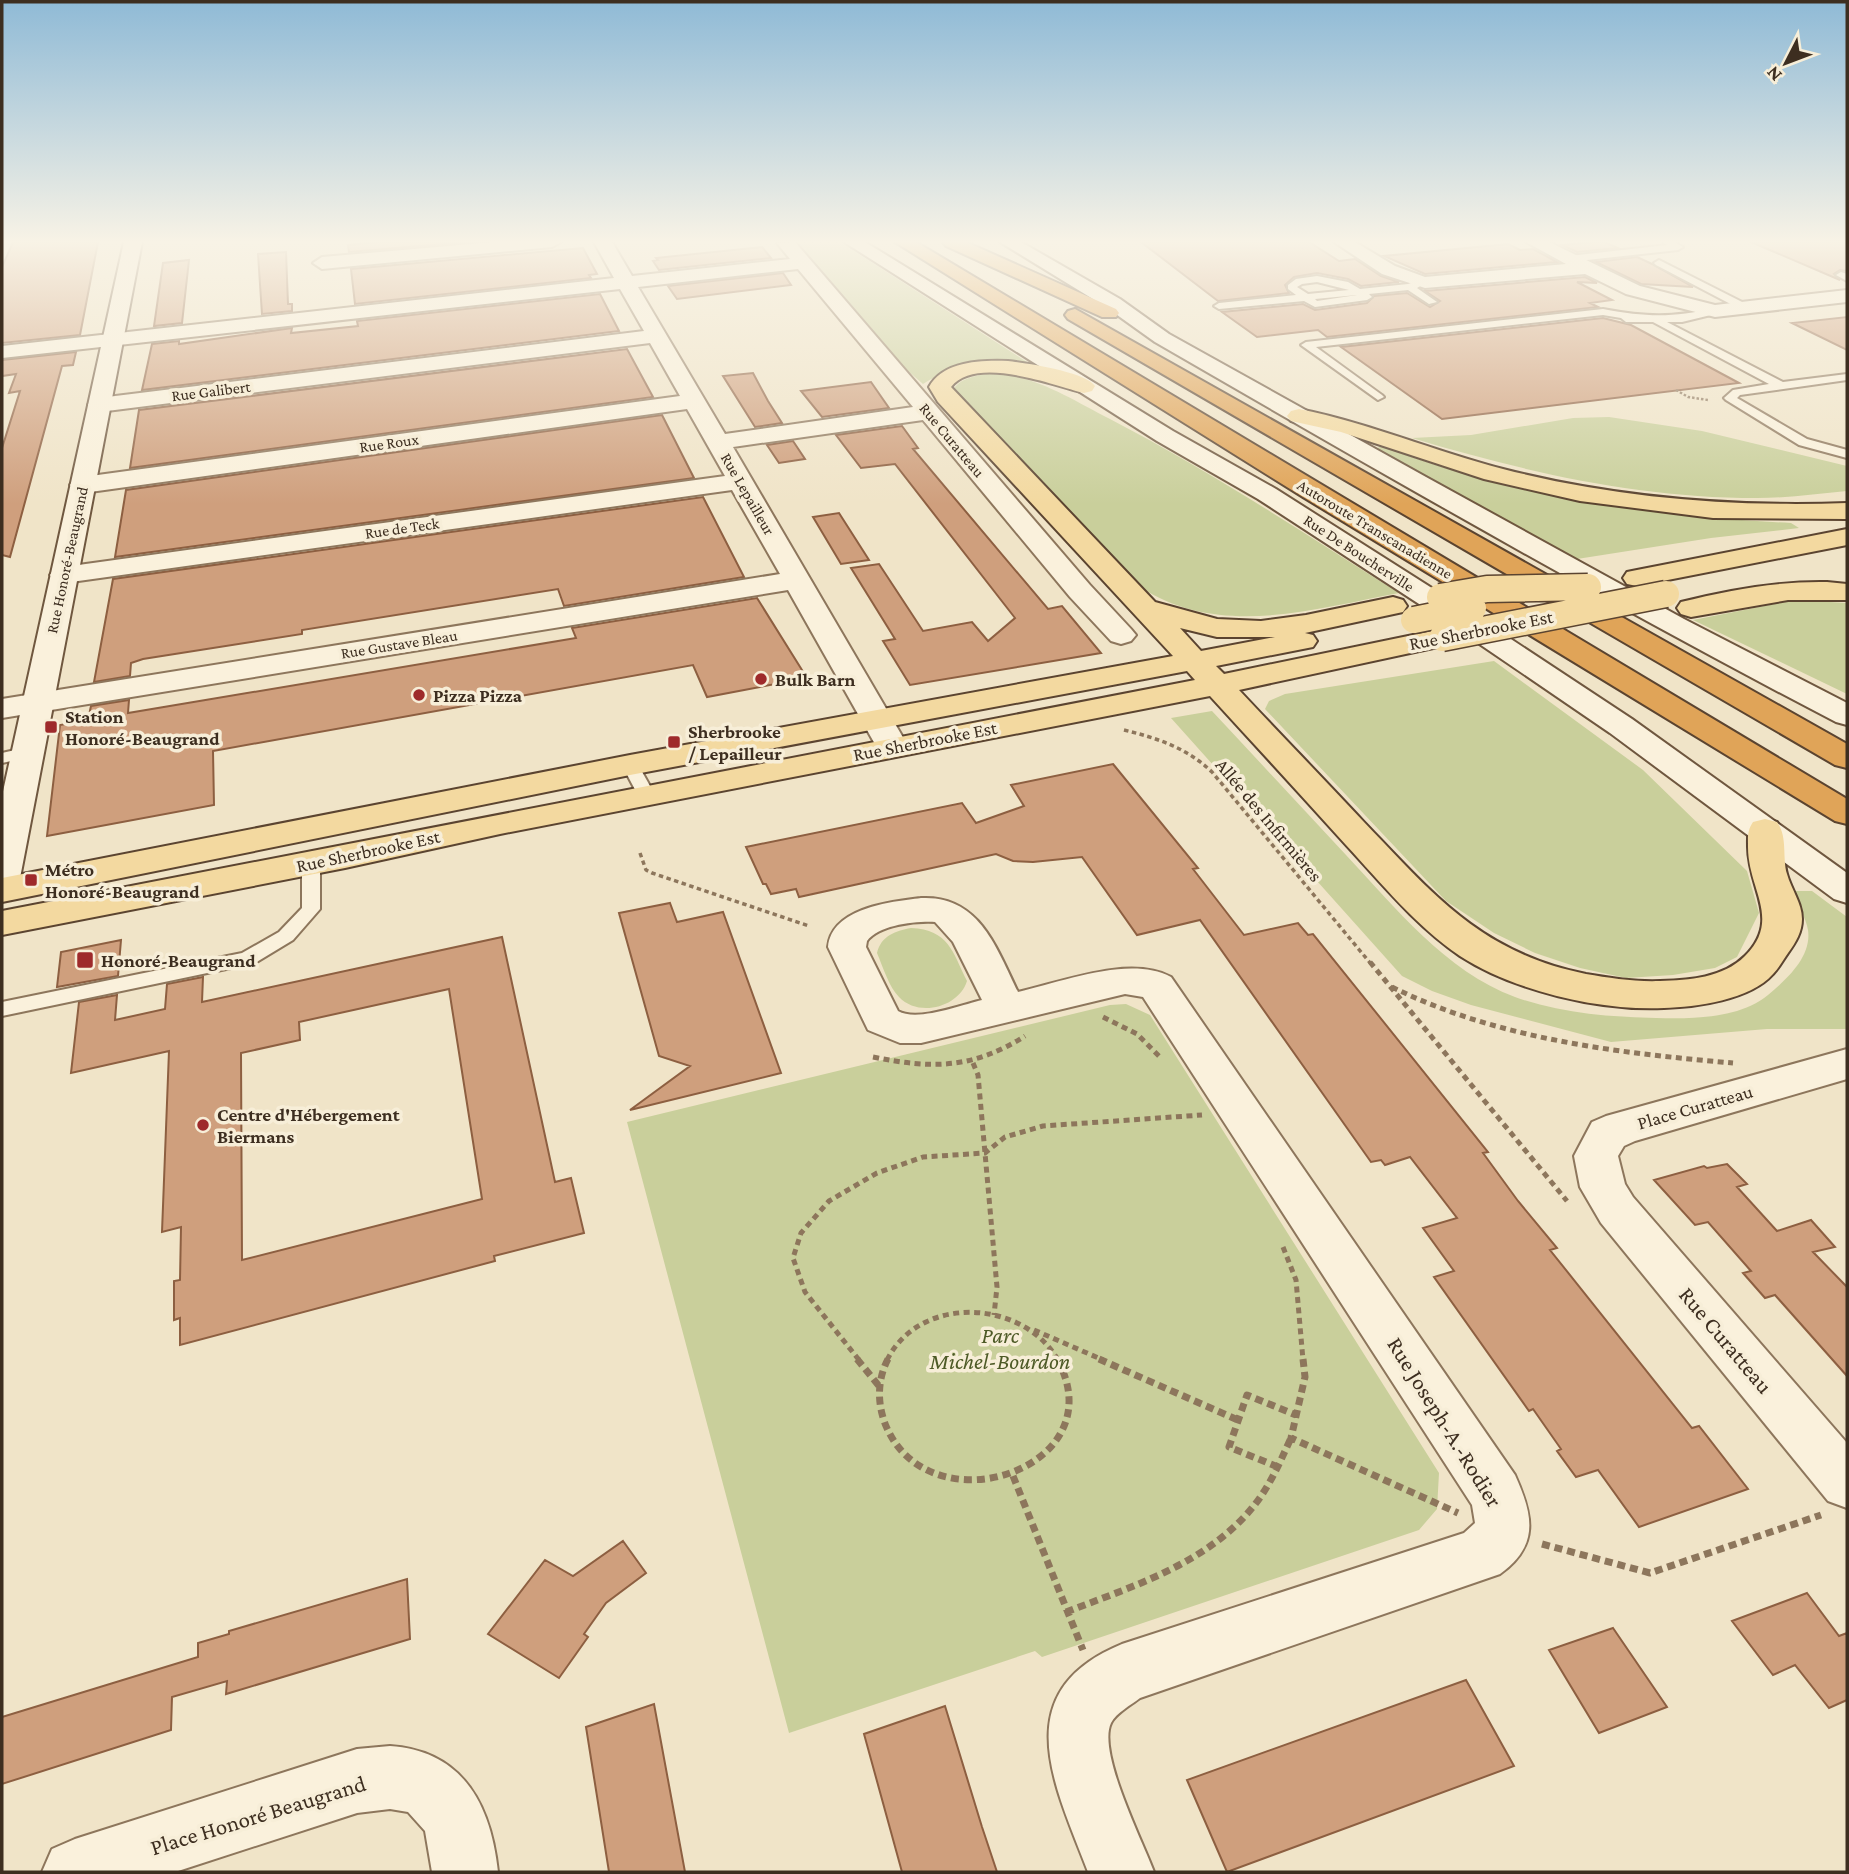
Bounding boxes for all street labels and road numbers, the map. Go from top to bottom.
street label: Rue Galibert [171,378,252,404]
street label: Rue Curatteau [916,400,988,481]
street label: Rue Roux [358,430,420,456]
street label: Rue Lepailleur [717,450,778,539]
street label: Autoroute Transcanadienne [1294,476,1456,582]
street label: Rue Honoré-Beaugrand [43,484,92,635]
street label: Rue De Boucherville [1301,511,1417,595]
street label: Rue de Teck [364,514,441,542]
street label: Rue Sherbrooke Est [1407,606,1555,654]
street label: Rue Gustave Bleau [340,626,459,662]
street label: Rue Sherbrooke Est [851,717,999,765]
street label: Allée des Infirmières [1211,754,1327,886]
street label: Rue Sherbrooke Est [294,825,442,876]
street label: Place Curatteau [1635,1080,1755,1134]
street label: Rue Curatteau [1674,1281,1778,1399]
street label: Rue Joseph-A.-Rodier [1382,1332,1508,1512]
street label: Place Honoré Beaugrand [147,1770,369,1860]

